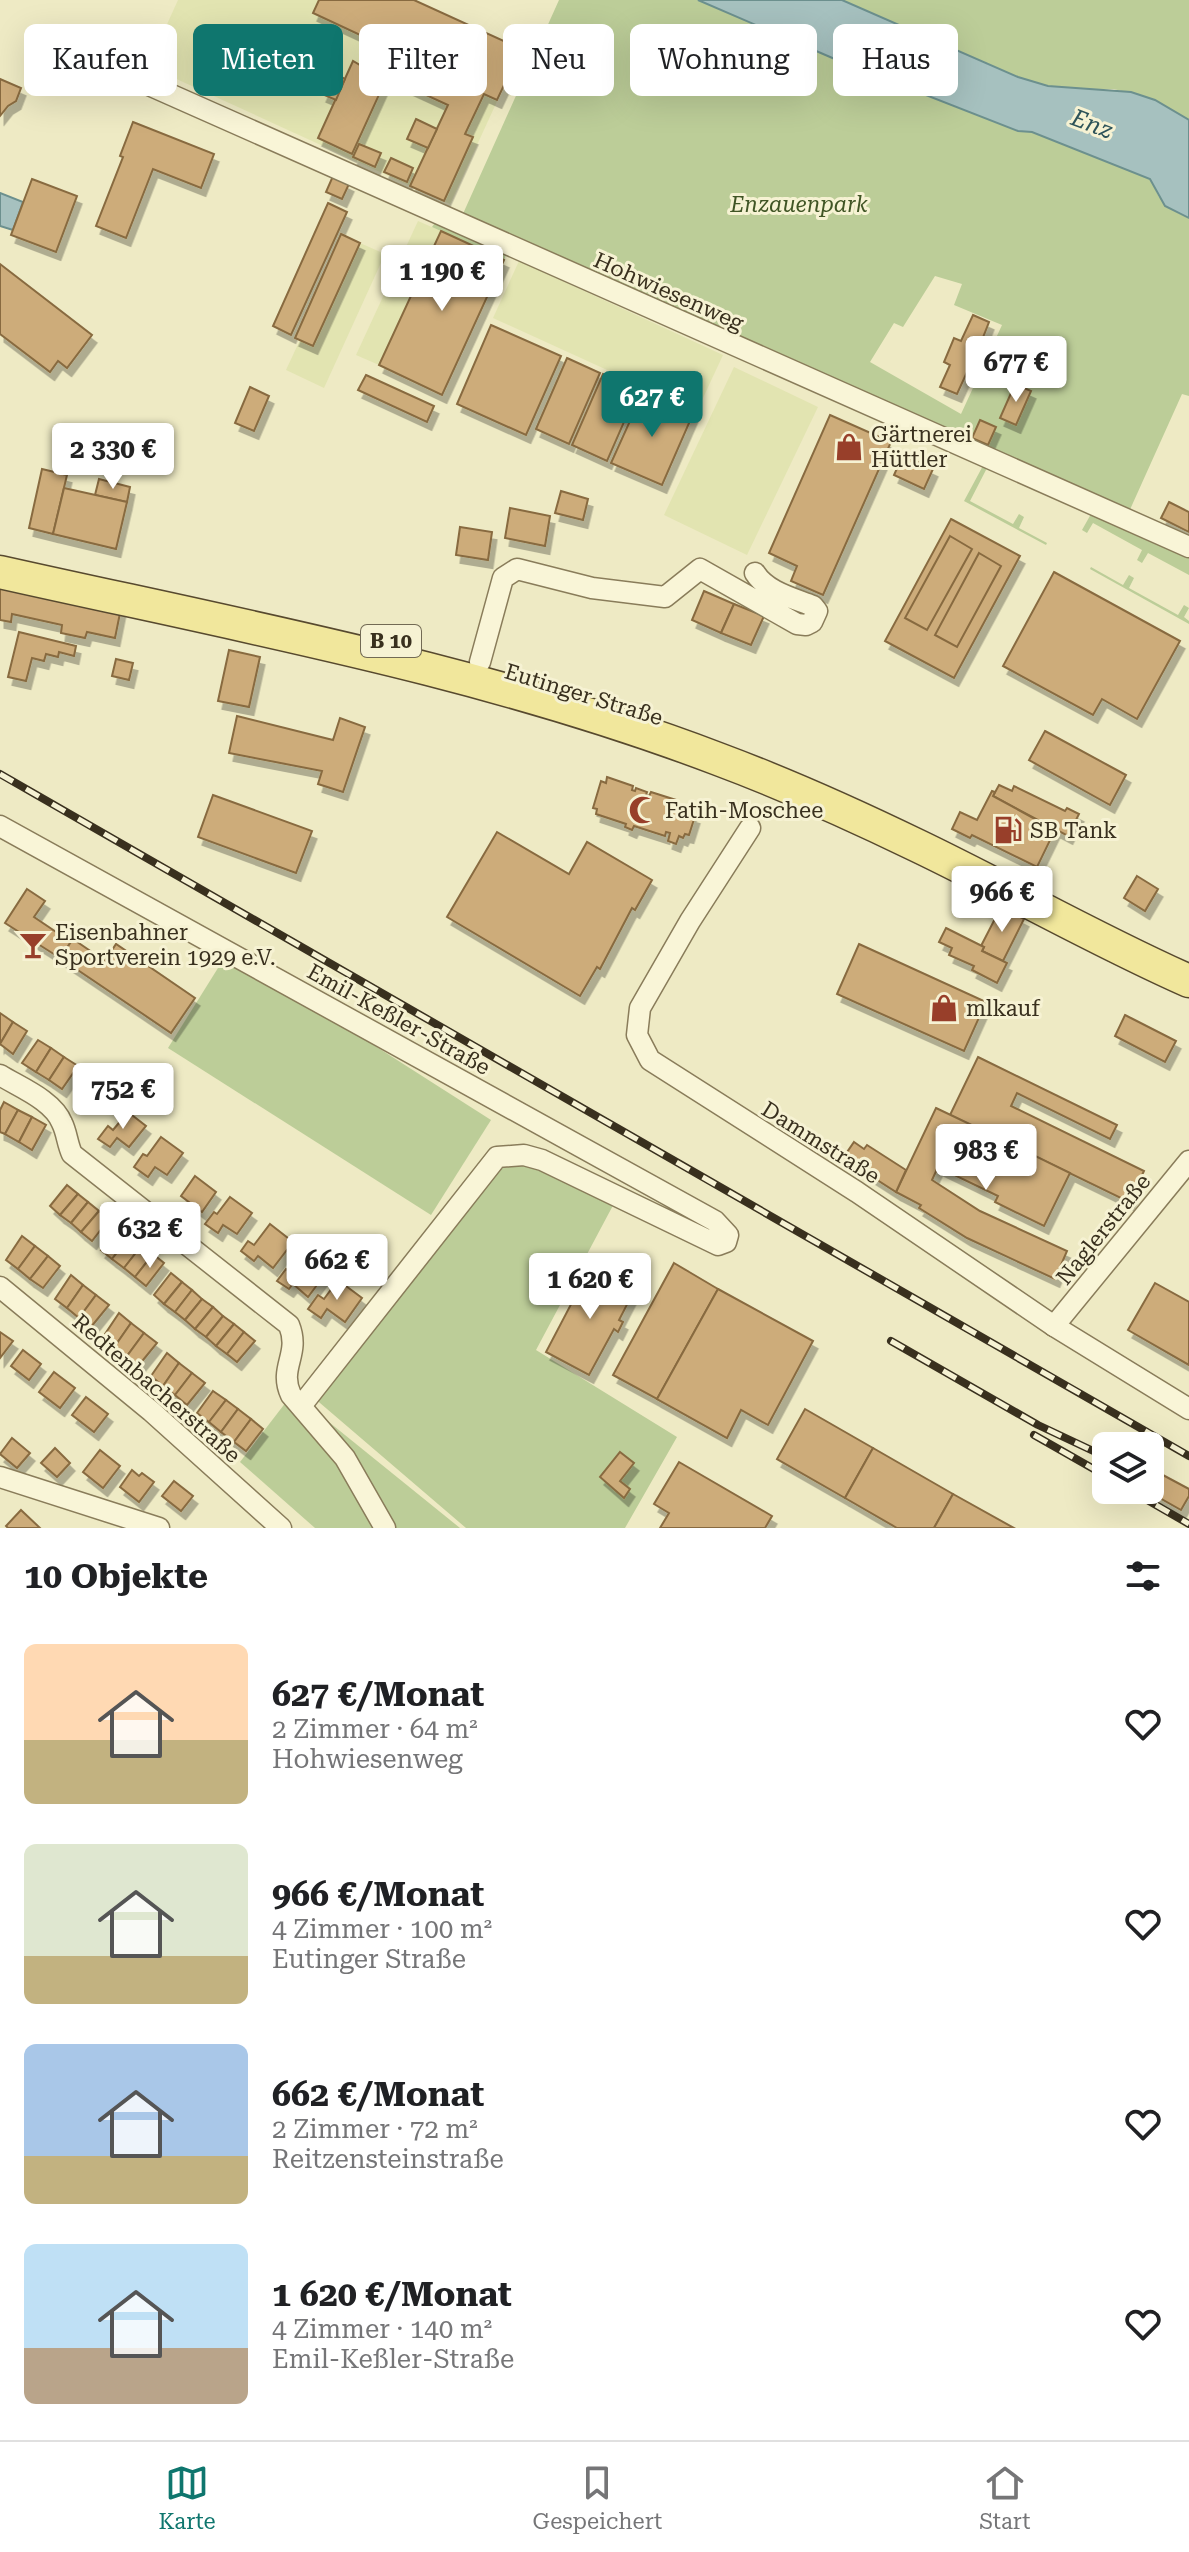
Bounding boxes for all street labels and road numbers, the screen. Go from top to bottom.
street label: Hohwiesenweg [590,247,748,336]
road number: B 10 [361,625,421,657]
street label: Eutinger Straße [502,659,666,730]
street label: Emil-Keßler-Straße [303,959,494,1080]
street label: Dammstraße [757,1096,884,1189]
street label: Naglerstraße [1051,1169,1156,1290]
street label: Redtenbacherstraße [68,1309,246,1468]

